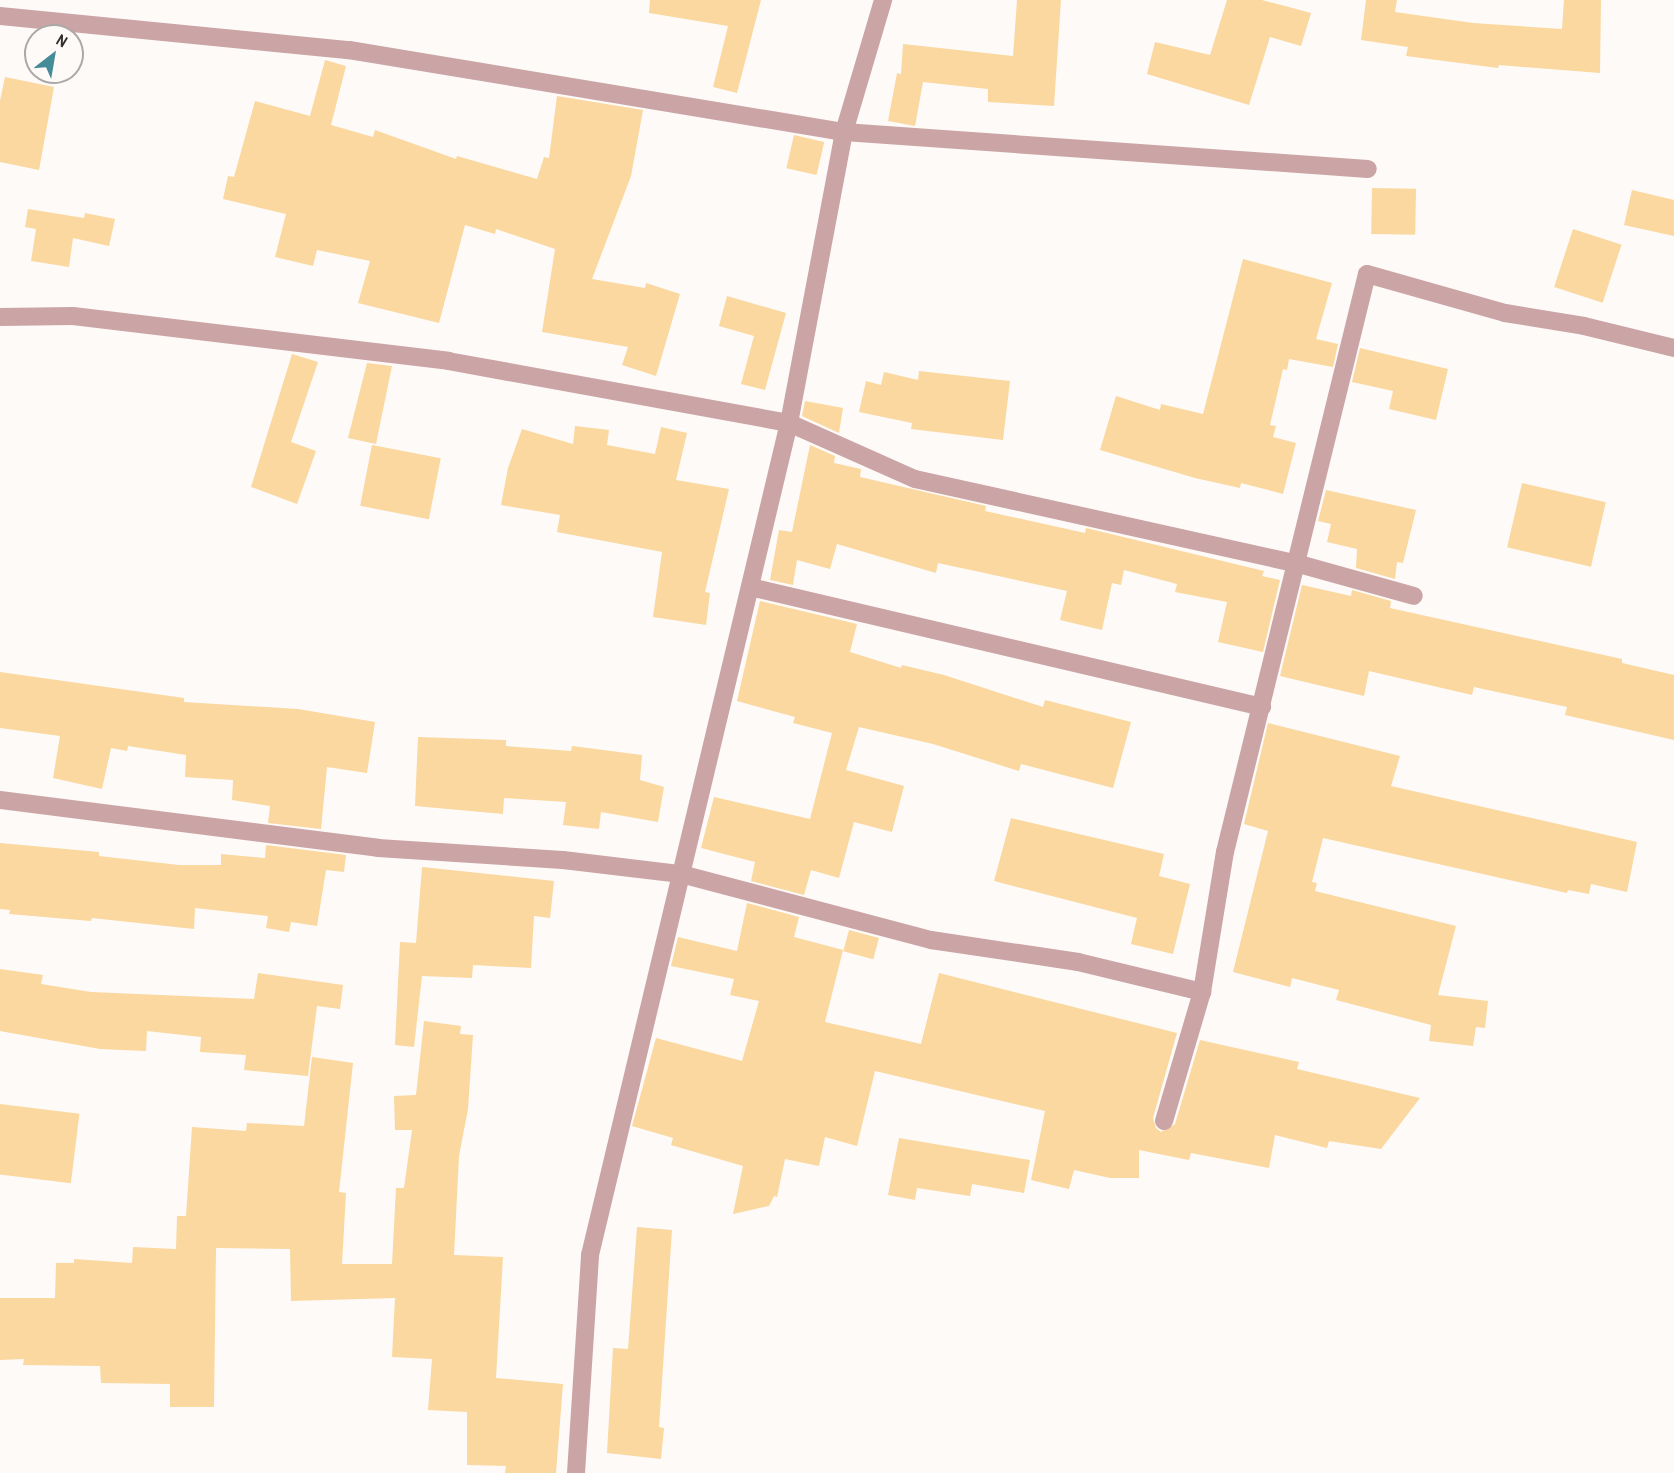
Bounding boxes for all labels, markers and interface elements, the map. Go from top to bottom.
north arrow [24,24,84,84]
text: N [53,28,72,52]

